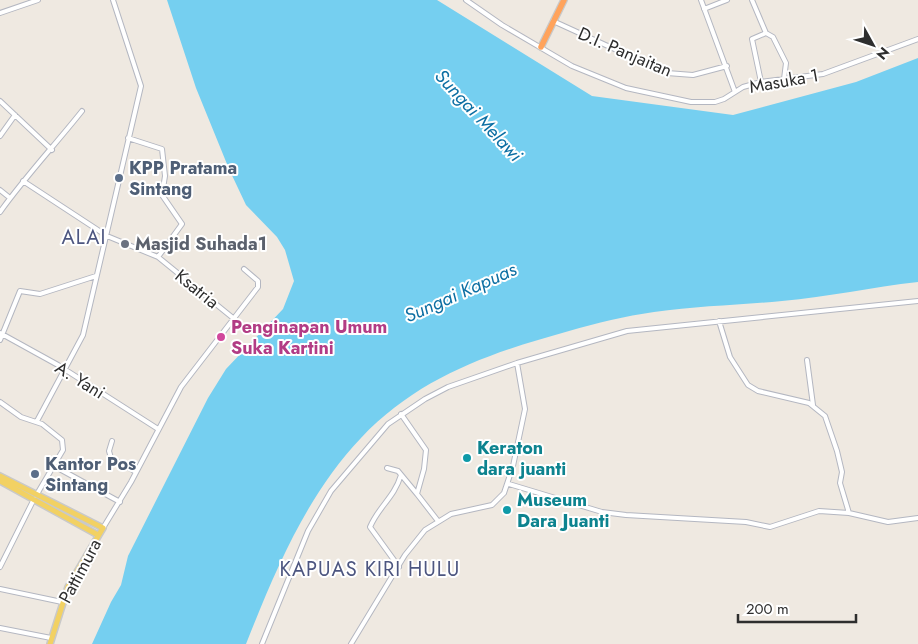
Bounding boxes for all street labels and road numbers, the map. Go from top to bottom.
street label: D.I. Panjaitan [574,20,676,84]
street label: Masuka 1 [747,62,821,100]
street label: Ksatria [169,263,225,315]
street label: A. Yani [50,355,110,405]
street label: Pattimura [52,534,108,608]

